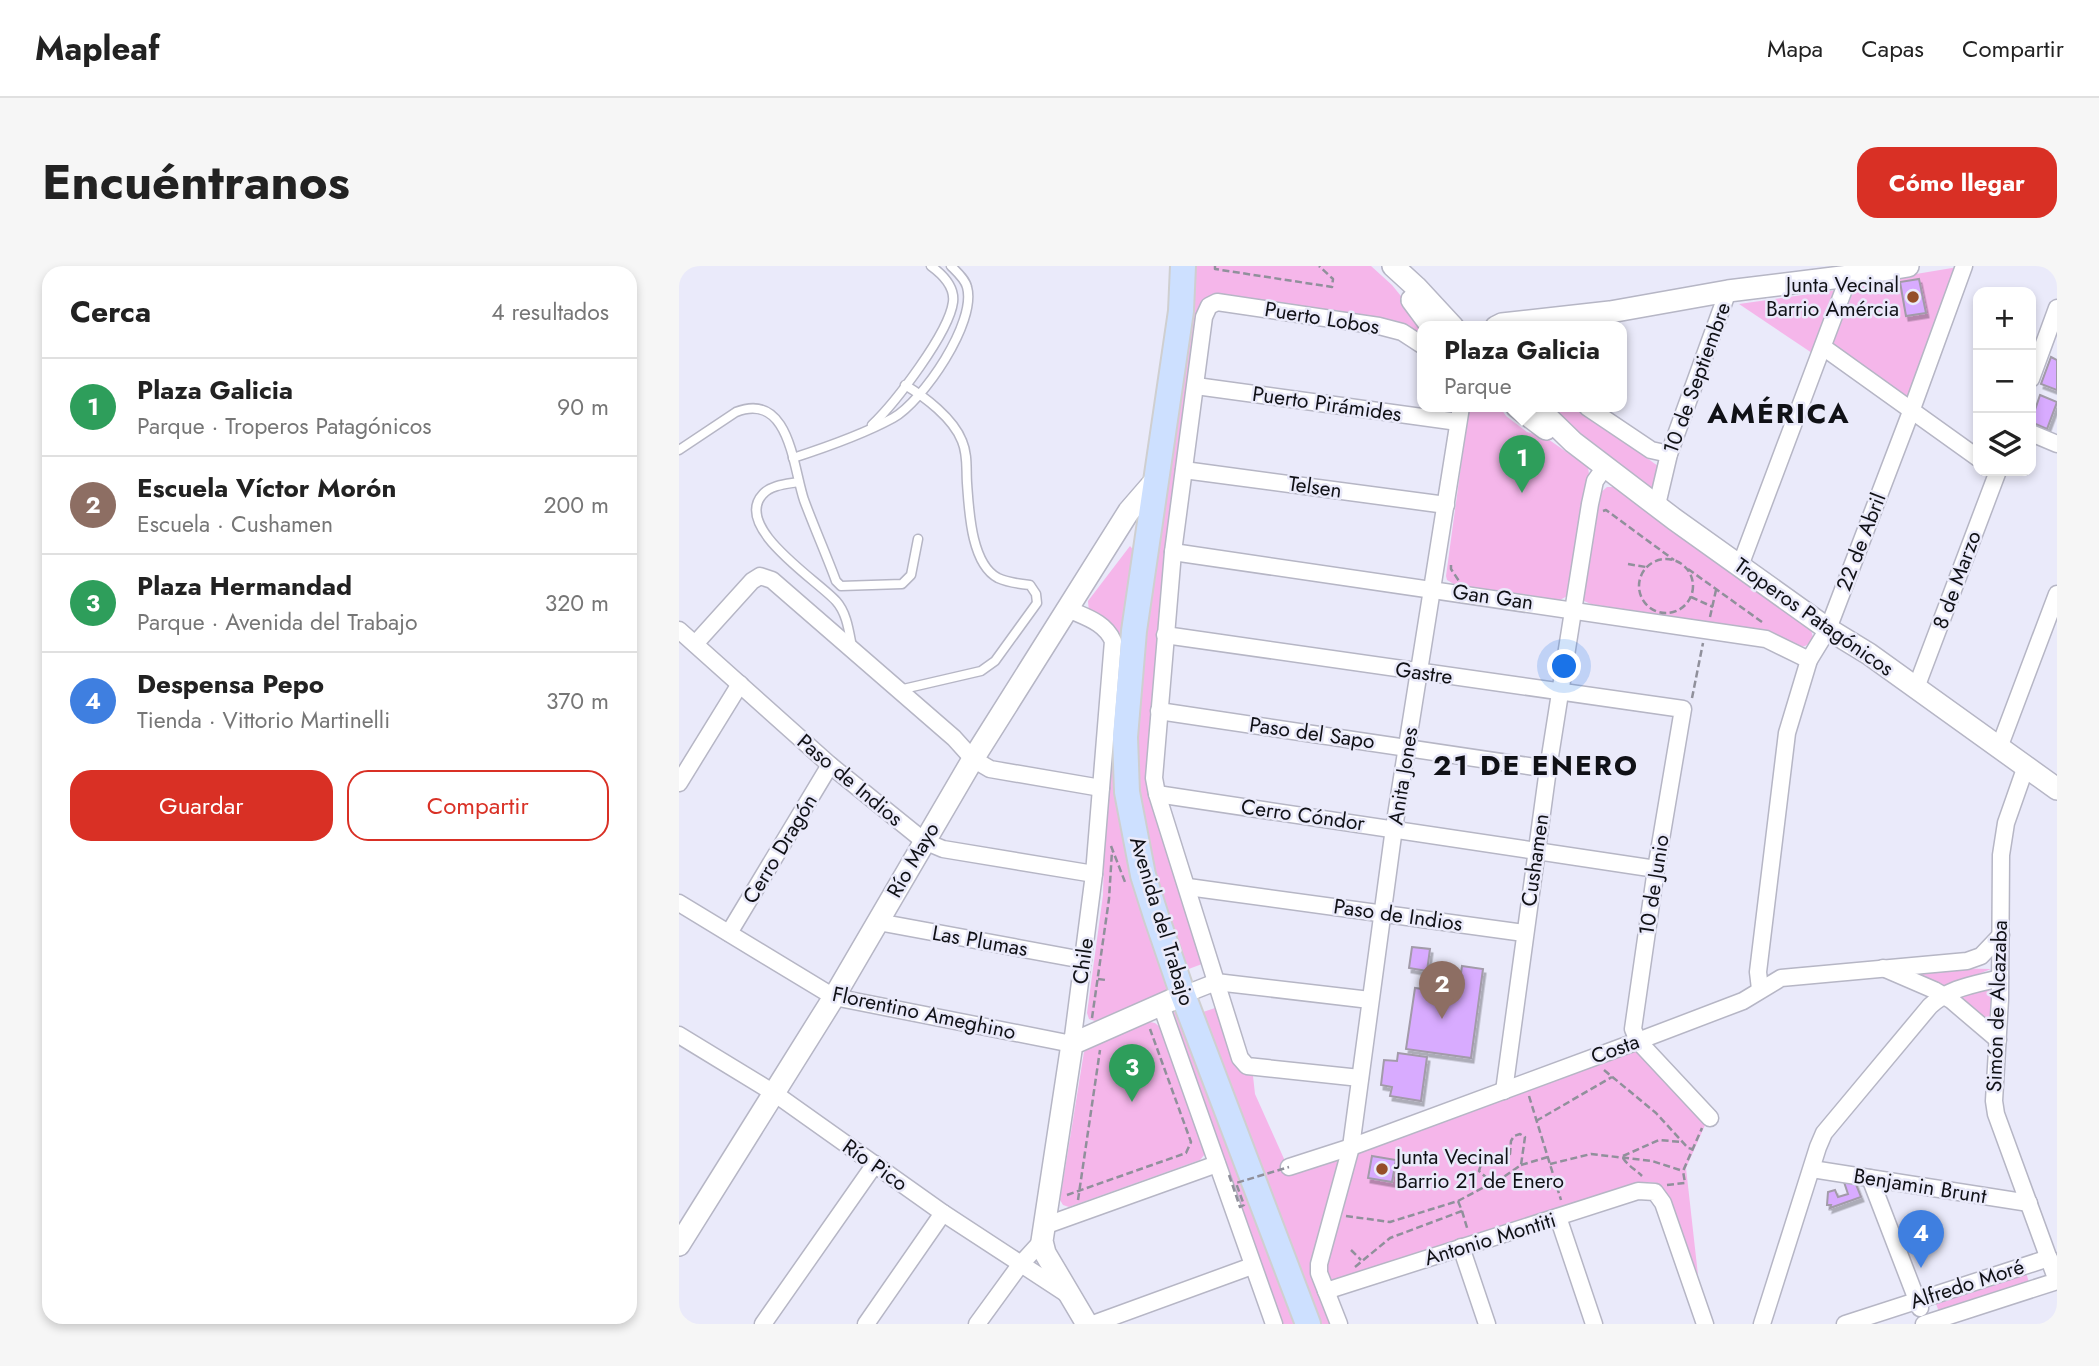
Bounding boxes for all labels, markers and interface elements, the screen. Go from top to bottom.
text: Mapleaf [35,25,160,72]
text: Mapa [1767,31,1823,66]
text: Capas [1861,31,1924,66]
text: Compartir [1962,31,2064,66]
text: Encuéntranos [42,147,350,217]
button: Cómo llegar [1857,147,2057,218]
place label: Junta Vecinal Barrio Amércia [1766,270,1899,324]
map controls [1973,287,2036,476]
button: + [1973,287,2036,350]
marker: Junta Vecinal Barrio Amércia [1905,289,1921,305]
text: Cerca [70,290,151,333]
street label: Puerto Lobos [1262,294,1382,342]
text: 4 resultados [491,295,609,329]
street label: 10 de Septiembre [1656,298,1738,458]
popup [1417,321,1627,412]
text: Plaza Galicia [1444,331,1600,369]
button: − [1973,350,2036,413]
text: Parque [1444,369,1512,403]
text: Plaza Galicia [137,371,293,409]
street label: Puerto Pirámides [1250,379,1404,429]
text: 1 [87,390,99,424]
text: 90 m [557,390,609,424]
district label: AMÉRICA [1706,393,1851,434]
text: Parque · Troperos Patagónicos [137,409,432,443]
button: layers [1973,413,2036,476]
pin: 1 [1499,435,1545,493]
street label: Telsen [1286,468,1344,506]
text: Escuela Víctor Morón [137,469,396,507]
text: 2 [85,488,101,522]
text: 200 m [543,488,609,522]
street label: 22 de Abril [1829,489,1893,595]
text: Escuela · Cushamen [137,507,333,541]
street label: 8 de Marzo [1925,527,1989,633]
street label: Troperos Patagónicos [1728,551,1900,683]
text: Plaza Hermandad [137,567,352,605]
street label: Gan Gan [1451,577,1535,617]
text: 3 [86,586,100,620]
text: 320 m [545,586,609,620]
text: Parque · Avenida del Trabajo [137,605,417,639]
your location [1547,649,1581,683]
street label: Gastre [1393,654,1455,692]
text: Despensa Pepo [137,665,324,703]
text: 4 [85,684,101,718]
text: 370 m [546,684,609,718]
text: Tienda · Vittorio Martinelli [137,703,390,737]
street label: Paso del Sapo [1247,709,1377,757]
street label: Anita Jones [1380,725,1426,827]
street label: Paso de Indios [791,727,909,833]
district label: 21 DE ENERO [1433,745,1639,786]
button: Guardar [70,770,333,841]
button: Compartir [347,770,609,841]
street label: Cerro Dragón [735,789,825,909]
street label: Cerro Cóndor [1239,791,1368,839]
street label: Cushamen [1514,812,1556,908]
street label: Río Mayo [879,817,947,903]
street label: Avenida del Trabajo [1122,833,1202,1009]
street label: 10 de Junio [1631,833,1677,937]
street label: Paso de Indios [1332,891,1464,939]
street label: Las Plumas [930,918,1030,964]
street label: Simón de Alcazaba [1979,920,2015,1092]
street label: Chile [1065,936,1101,986]
pin: 2 [1419,961,1465,1019]
street label: Florentino Ameghino [830,979,1018,1047]
street label: Costa [1587,1026,1643,1072]
pin: 3 [1109,1044,1155,1102]
street label: Río Pico [836,1132,914,1198]
place label: Junta Vecinal Barrio 21 de Enero [1393,1142,1564,1196]
marker: Junta Vecinal Barrio 21 de Enero [1374,1161,1390,1177]
street label: Benjamin Brunt [1851,1161,1989,1211]
street label: Antonio Montiti [1421,1205,1559,1273]
pin: 4 [1898,1210,1944,1268]
street label: Alfredo Moré [1906,1251,2028,1317]

